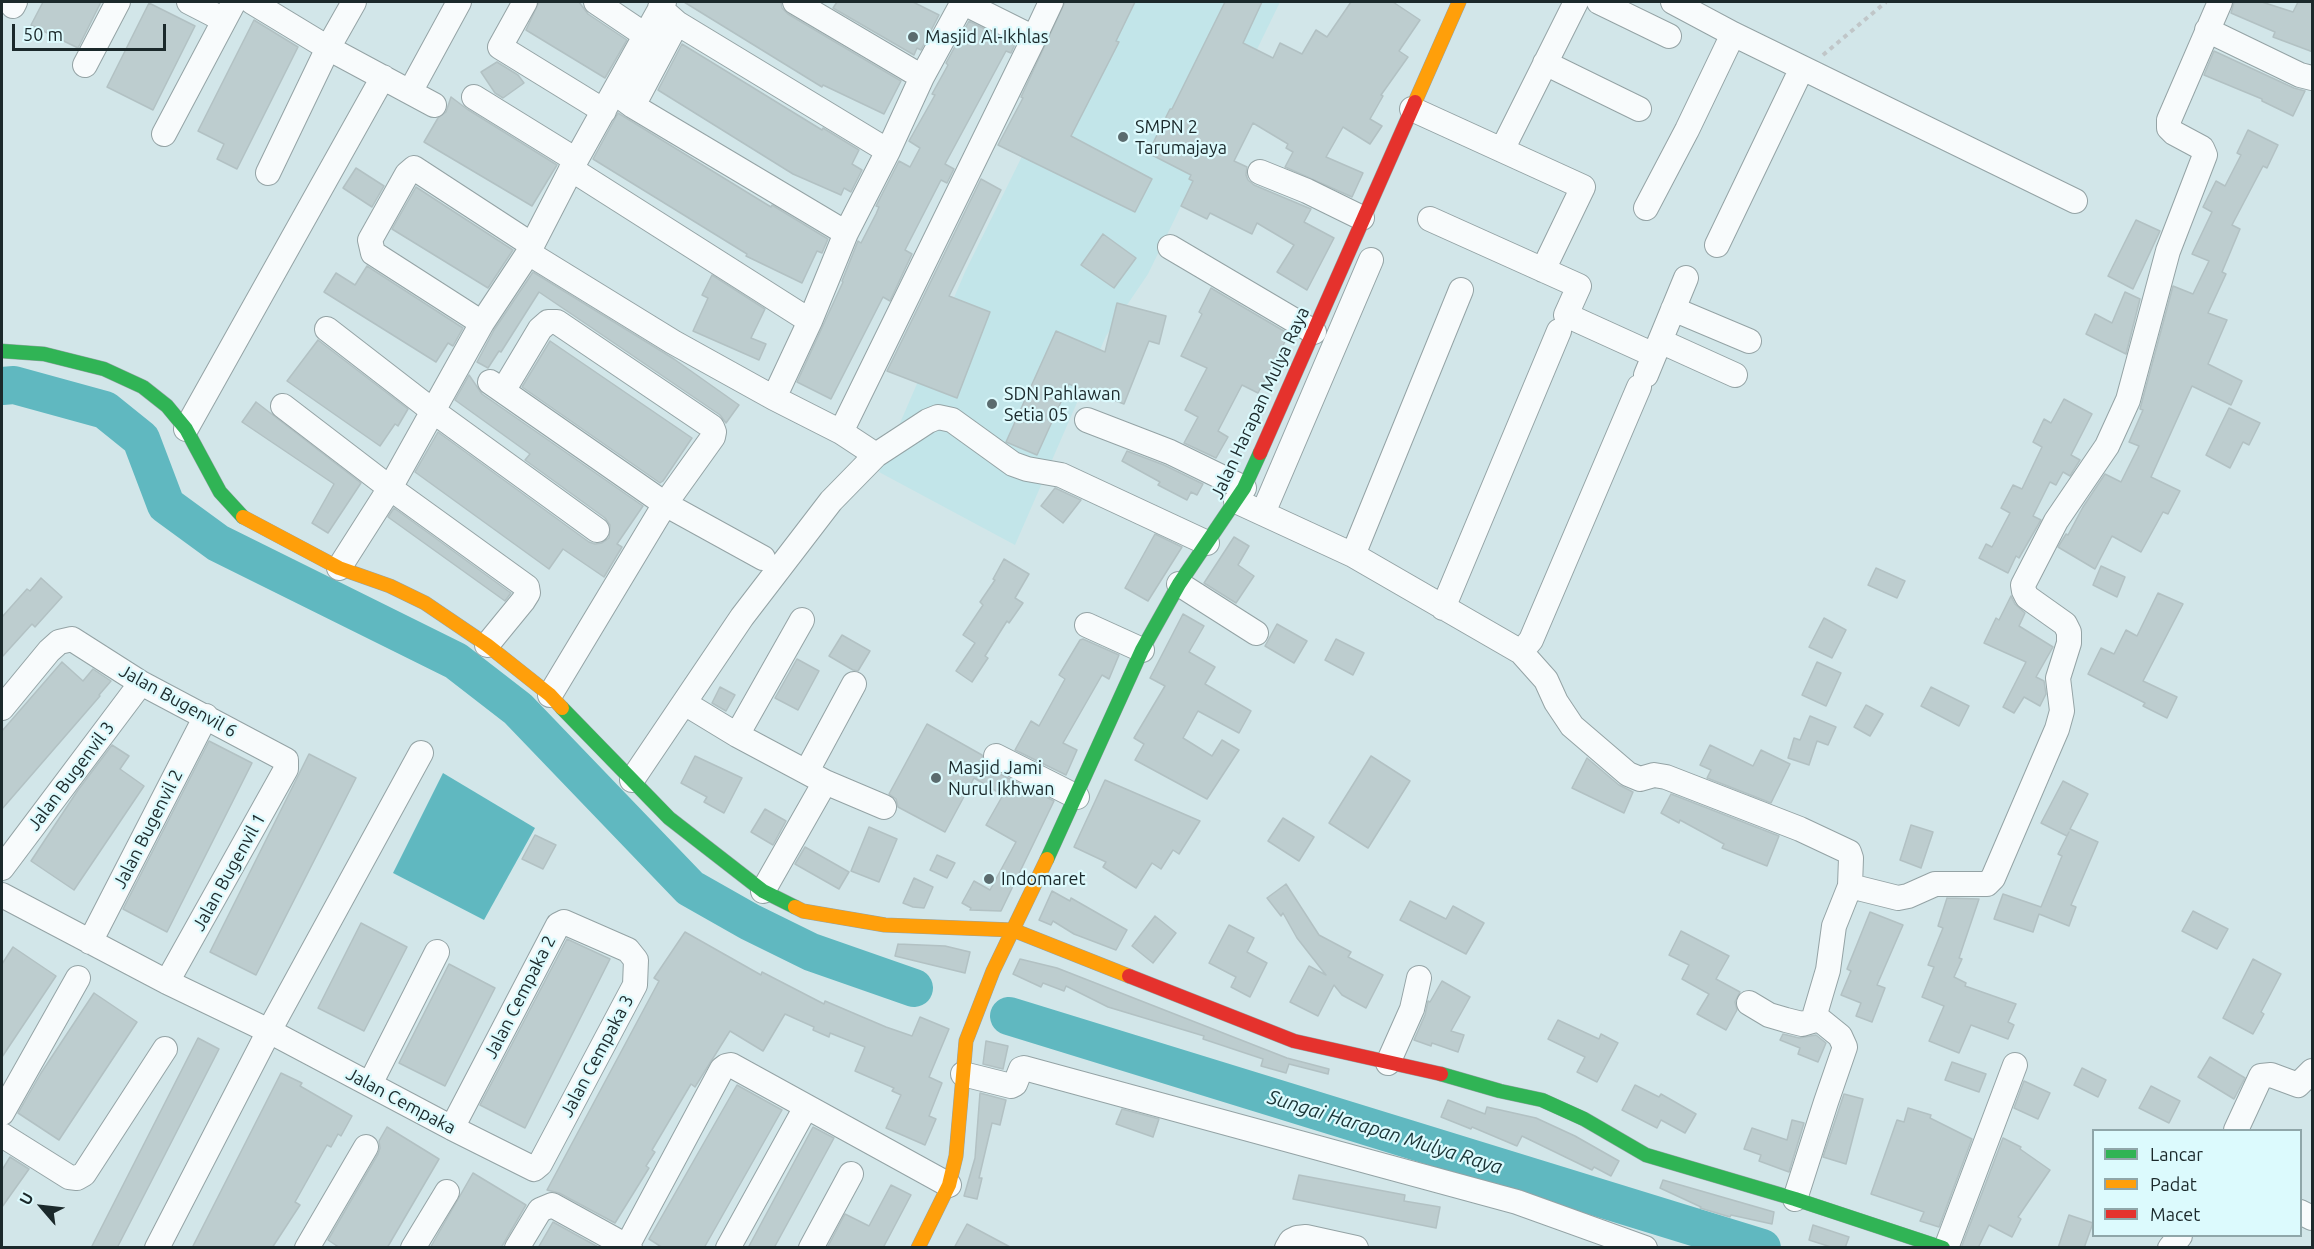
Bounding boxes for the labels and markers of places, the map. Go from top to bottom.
place label: Masjid Al-Ikhlas [925,26,1049,48]
marker: Masjid Al-Ikhlas [906,30,920,44]
place label: SMPN 2 Tarumajaya [1135,116,1227,158]
marker: SMPN 2 Tarumajaya [1116,130,1130,144]
place label: SDN Pahlawan Setia 05 [1004,383,1121,426]
marker: SDN Pahlawan Setia 05 [985,397,999,411]
place label: Masjid Jami Nurul Ikhwan [948,757,1055,800]
marker: Masjid Jami Nurul Ikhwan [929,771,943,785]
place label: Indomaret [1001,868,1086,890]
marker: Indomaret [982,872,996,886]

